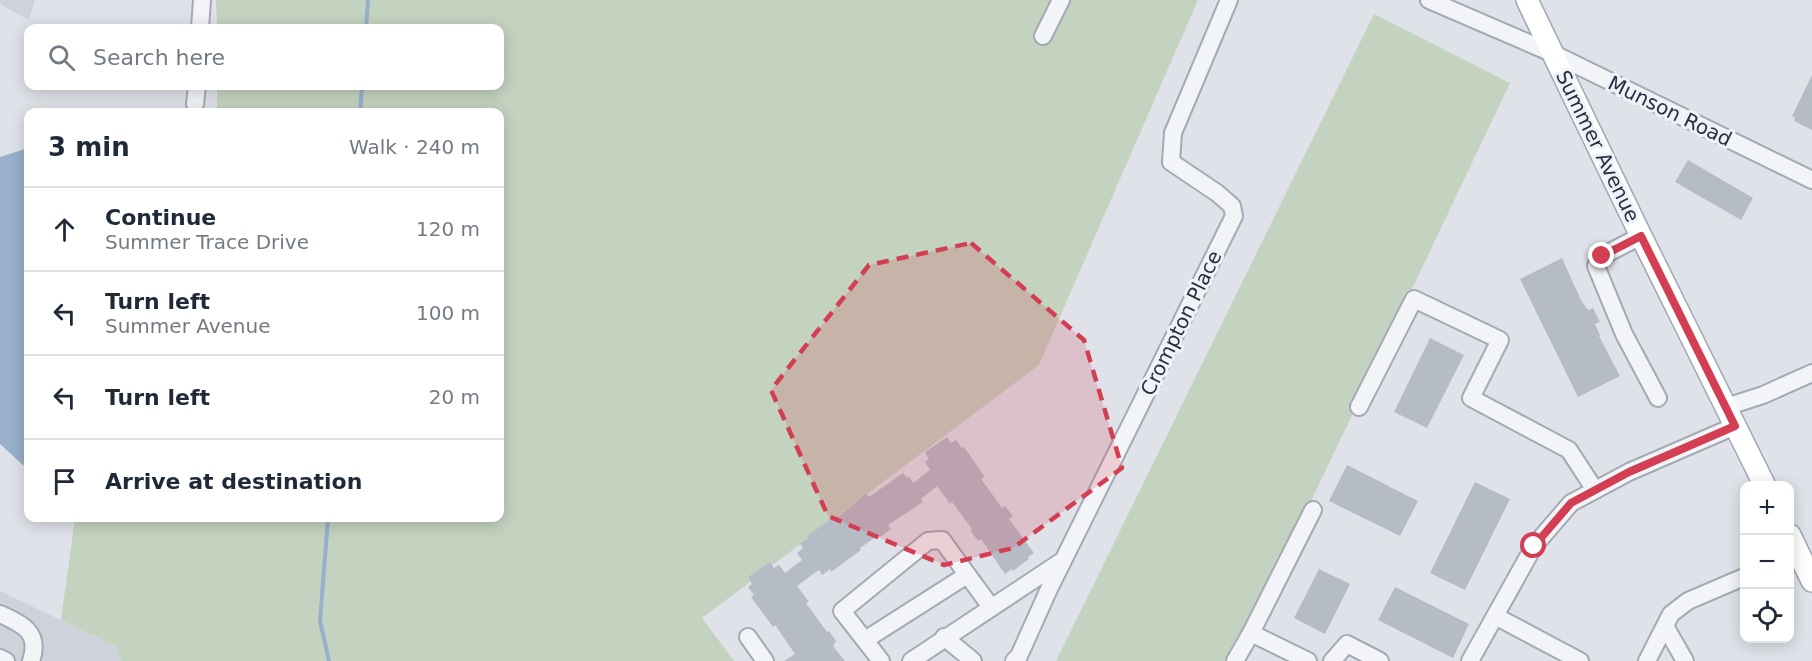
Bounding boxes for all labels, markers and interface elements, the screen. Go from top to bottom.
search box [24,24,504,90]
icon: search [45,41,78,74]
text: Search here [93,45,225,70]
street label: Summer Avenue [1551,66,1645,226]
street label: Munson Road [1604,71,1736,151]
text: 3 min [48,132,130,162]
text: Walk · 240 m [349,135,480,159]
text: Continue [105,205,216,230]
icon: ahead [48,213,81,246]
text: 120 m [416,217,480,241]
text: Summer Trace Drive [105,230,309,254]
route end [1588,242,1614,268]
street label: Crompton Place [1135,247,1227,399]
text: Turn left [105,289,210,314]
icon: left [48,297,81,330]
text: 100 m [416,301,480,325]
text: Summer Avenue [105,314,271,338]
icon: left [48,381,81,414]
text: Turn left [105,385,210,410]
text: 20 m [429,385,480,409]
icon: arrive [48,465,81,498]
text: Arrive at destination [105,469,362,494]
map controls [1740,481,1794,643]
button: + [1740,481,1794,535]
route start [1520,532,1546,558]
button: − [1740,535,1794,589]
button: locate [1740,589,1794,643]

